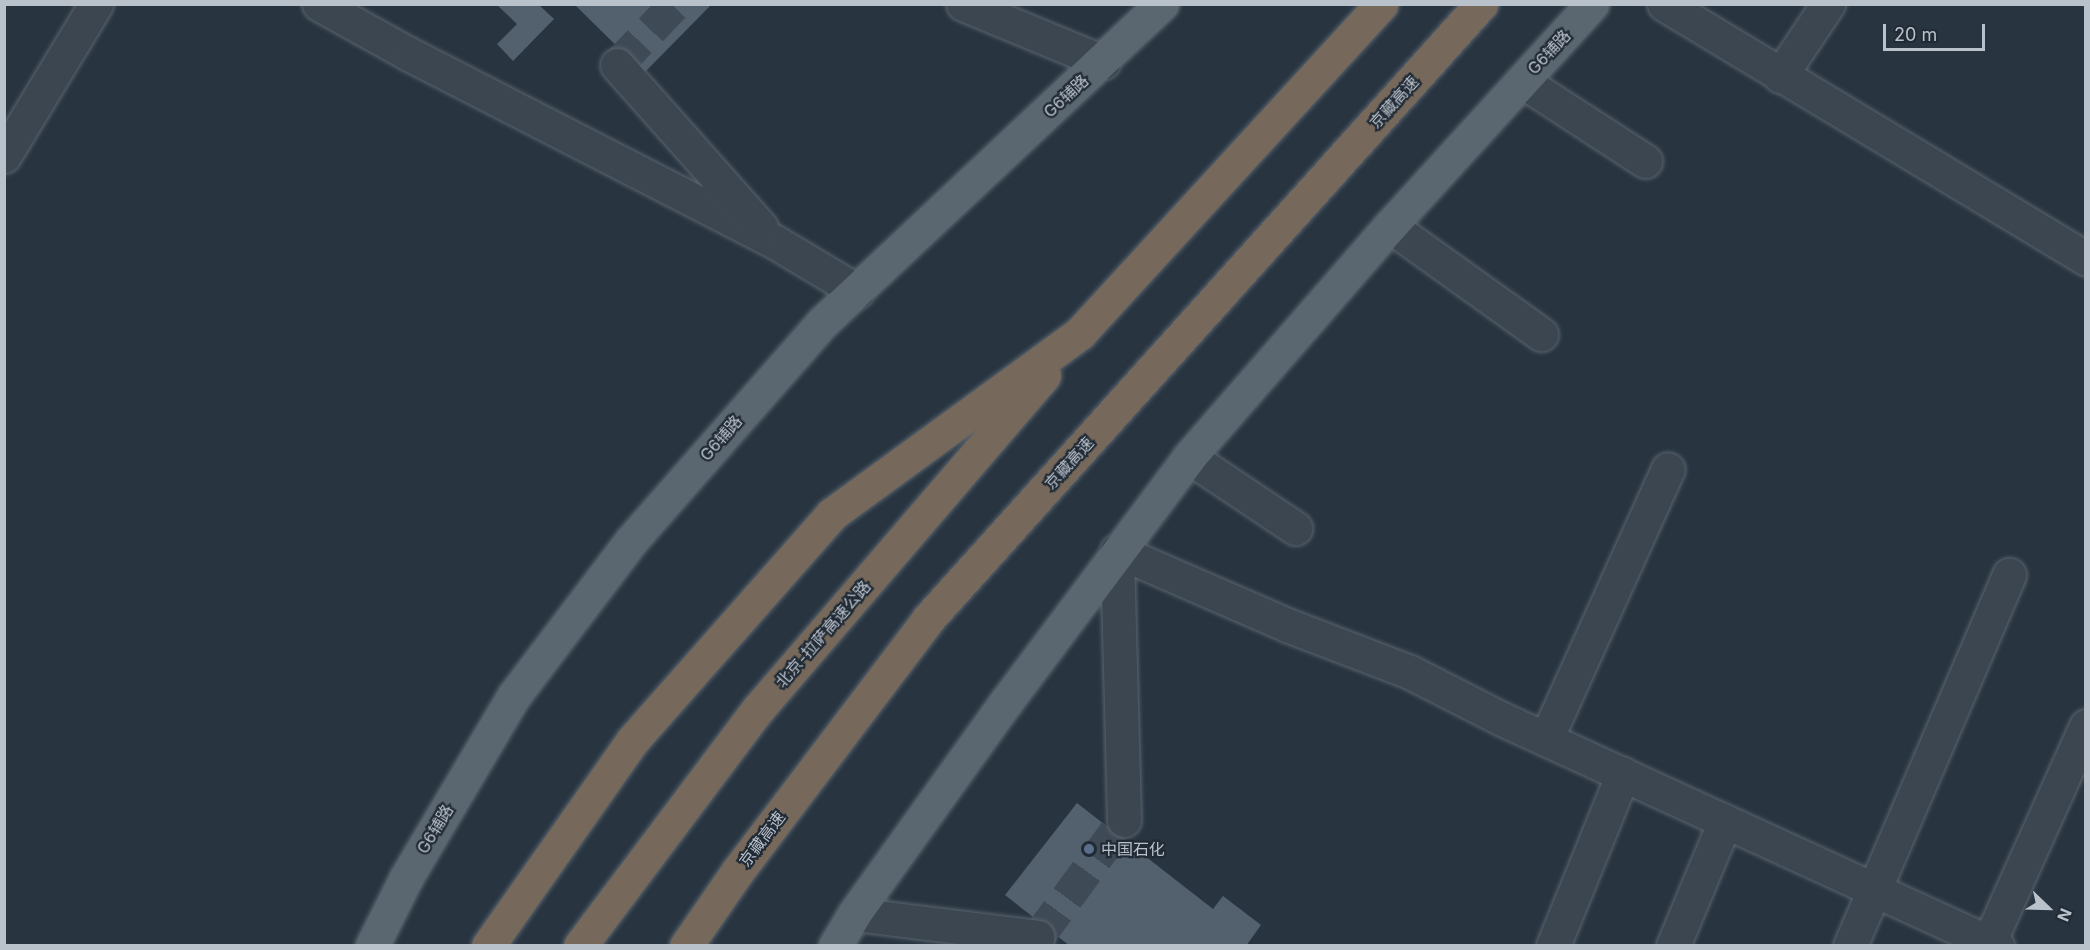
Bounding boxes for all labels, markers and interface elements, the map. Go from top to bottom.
scale bar [1886,12,1988,50]
text: 20 m [1894,24,1937,45]
street label: G6辅路 [1524,26,1574,78]
street label: G6辅路 [1040,71,1092,121]
street label: 京藏高速 [1365,72,1423,132]
street label: G6辅路 [696,411,746,465]
street label: 京藏高速 [1040,433,1098,493]
street label: 北京-拉萨高速公路 [771,577,875,691]
street label: G6辅路 [413,801,457,857]
street label: 京藏高速 [735,808,789,870]
place label: 中国石化 [1101,839,1165,859]
marker: 中国石化 [1082,842,1096,856]
north arrow [2018,878,2078,938]
text: N [2053,906,2076,925]

